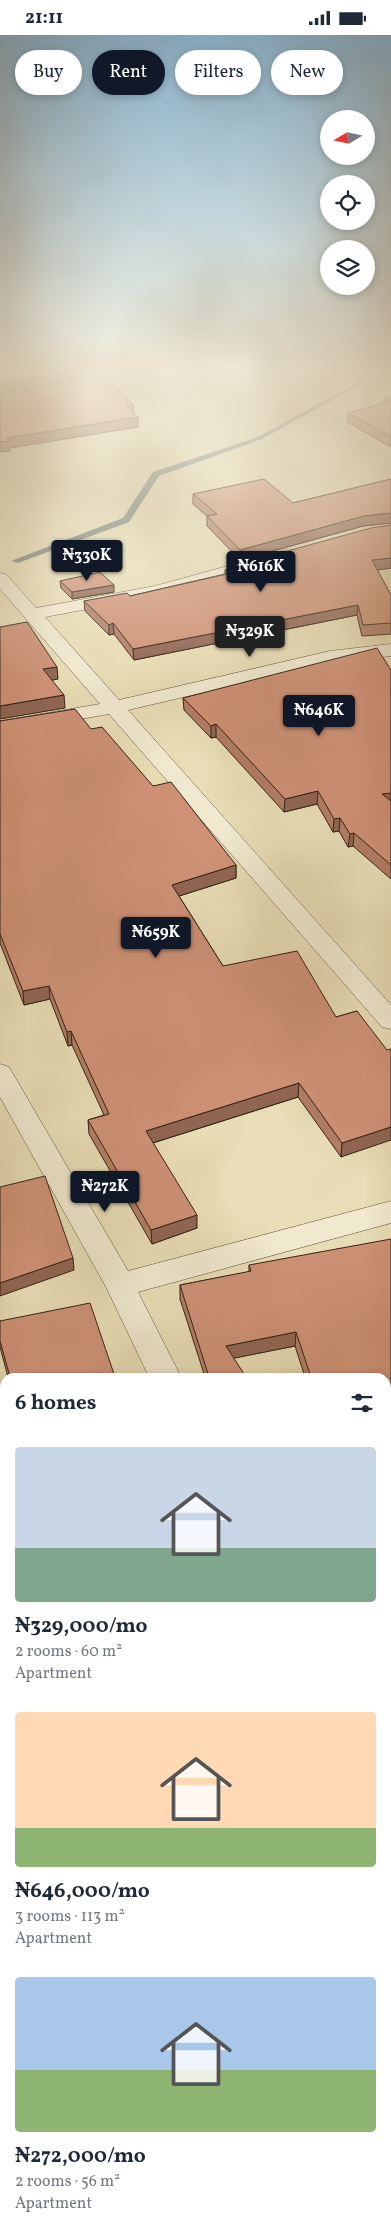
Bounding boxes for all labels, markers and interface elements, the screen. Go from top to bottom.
text: 21:11 [25,5,63,31]
chip: Buy [15,50,82,95]
chip: Rent [92,50,165,95]
chip: Filters [175,50,261,95]
chip: New [271,50,343,95]
north arrow [320,110,375,165]
map controls [320,110,375,295]
button: locate [320,175,375,230]
button: layers [320,240,375,295]
pin: ₦330K [52,539,122,582]
text: ₦330K [62,545,112,567]
pin: ₦616K [226,551,296,593]
text: ₦616K [237,556,285,578]
pin: ₦329K [215,615,285,658]
text: ₦329K [226,621,274,643]
pin: ₦646K [284,695,354,737]
text: ₦646K [294,700,344,722]
pin: ₦659K [121,917,191,959]
text: ₦659K [132,922,180,944]
pin: ₦272K [70,1171,140,1213]
text: ₦272K [81,1176,129,1198]
text: 6 homes [15,1389,96,1418]
icon: filters [348,1389,376,1417]
icon: home [151,1479,241,1569]
text: ₦329,000/mo [15,1612,147,1641]
text: 2 rooms · 60 m² [15,1641,122,1663]
text: Apartment [15,1663,92,1685]
icon: home [151,1744,241,1834]
text: ₦646,000/mo [15,1877,150,1906]
text: 3 rooms · 113 m² [15,1906,125,1928]
text: Apartment [15,1928,92,1950]
icon: home [151,2009,241,2099]
text: ₦272,000/mo [15,2142,146,2171]
text: 2 rooms · 56 m² [15,2171,120,2193]
text: Apartment [15,2193,92,2215]

